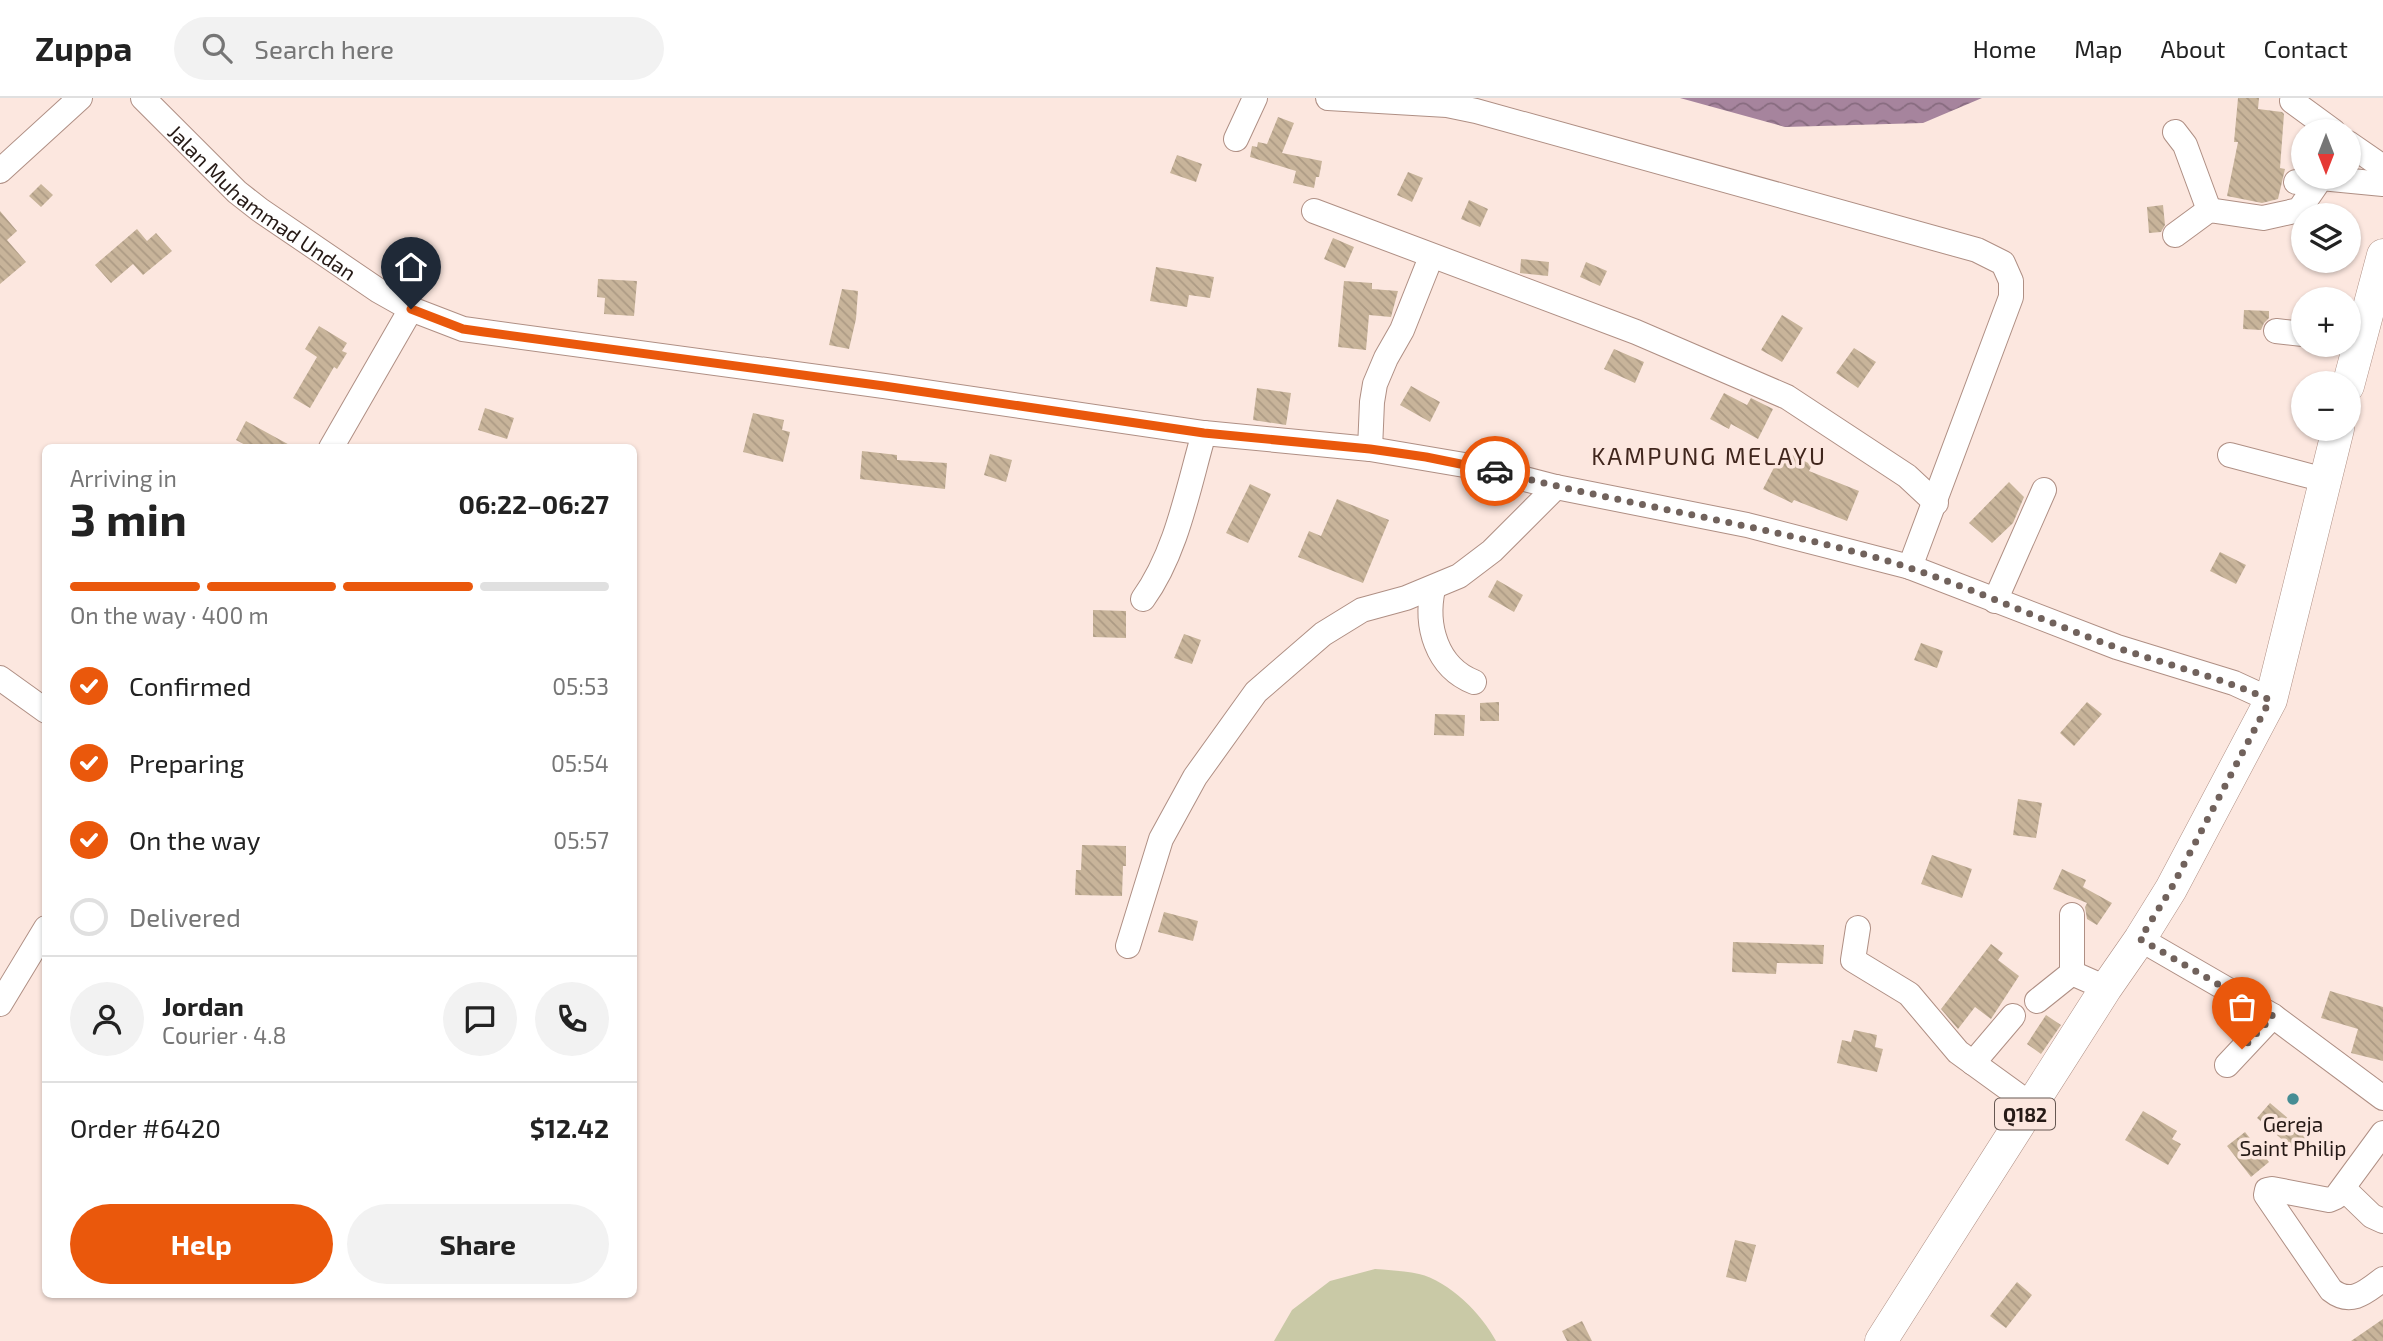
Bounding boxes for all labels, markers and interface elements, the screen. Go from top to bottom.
search box [174,17,664,80]
text: Zuppa [35,28,132,68]
icon: search [198,29,236,67]
text: Search here [254,33,394,64]
text: Home [1973,34,2036,63]
text: Map [2074,34,2122,63]
text: About [2160,34,2226,63]
text: Contact [2264,34,2348,63]
street label: Jalan Muhammad Undan [164,119,361,285]
north arrow [2291,119,2361,189]
map controls [2291,119,2361,441]
button: layers [2291,203,2361,273]
pin [381,237,441,309]
icon: home [392,248,430,286]
button: + [2291,287,2361,357]
button: − [2291,371,2361,441]
courier [1460,436,1530,506]
district label: KAMPUNG MELAYU [1591,441,1827,470]
icon: car [1476,452,1514,490]
text: Arriving in [70,464,177,492]
text: 06:22–06:27 [459,488,609,519]
text: 3 min [70,490,187,545]
text: On the way · 400 m [70,601,269,629]
icon: check [70,667,108,705]
text: Confirmed [129,670,252,701]
text: 05:53 [552,672,609,700]
icon: check [70,744,108,782]
text: Preparing [129,747,244,778]
text: 05:54 [551,749,609,777]
icon: check [70,821,108,859]
text: On the way [129,824,260,855]
text: 05:57 [553,826,609,854]
text: Delivered [129,901,241,932]
pin [2212,977,2272,1049]
button: person [70,982,144,1056]
button: chat [443,982,517,1056]
button: phone [535,982,609,1056]
icon: bag [2223,988,2261,1026]
text: Jordan [162,990,244,1021]
text: Courier · 4.8 [162,1021,286,1049]
marker: Gereja Saint Philip [2285,1091,2301,1107]
road number: Q182 [1995,1098,2055,1130]
place label: Gereja Saint Philip [2240,1111,2346,1160]
text: Order #6420 [70,1112,221,1143]
text: $12.42 [530,1112,609,1143]
button: Help [70,1204,333,1284]
button: Share [347,1204,609,1284]

